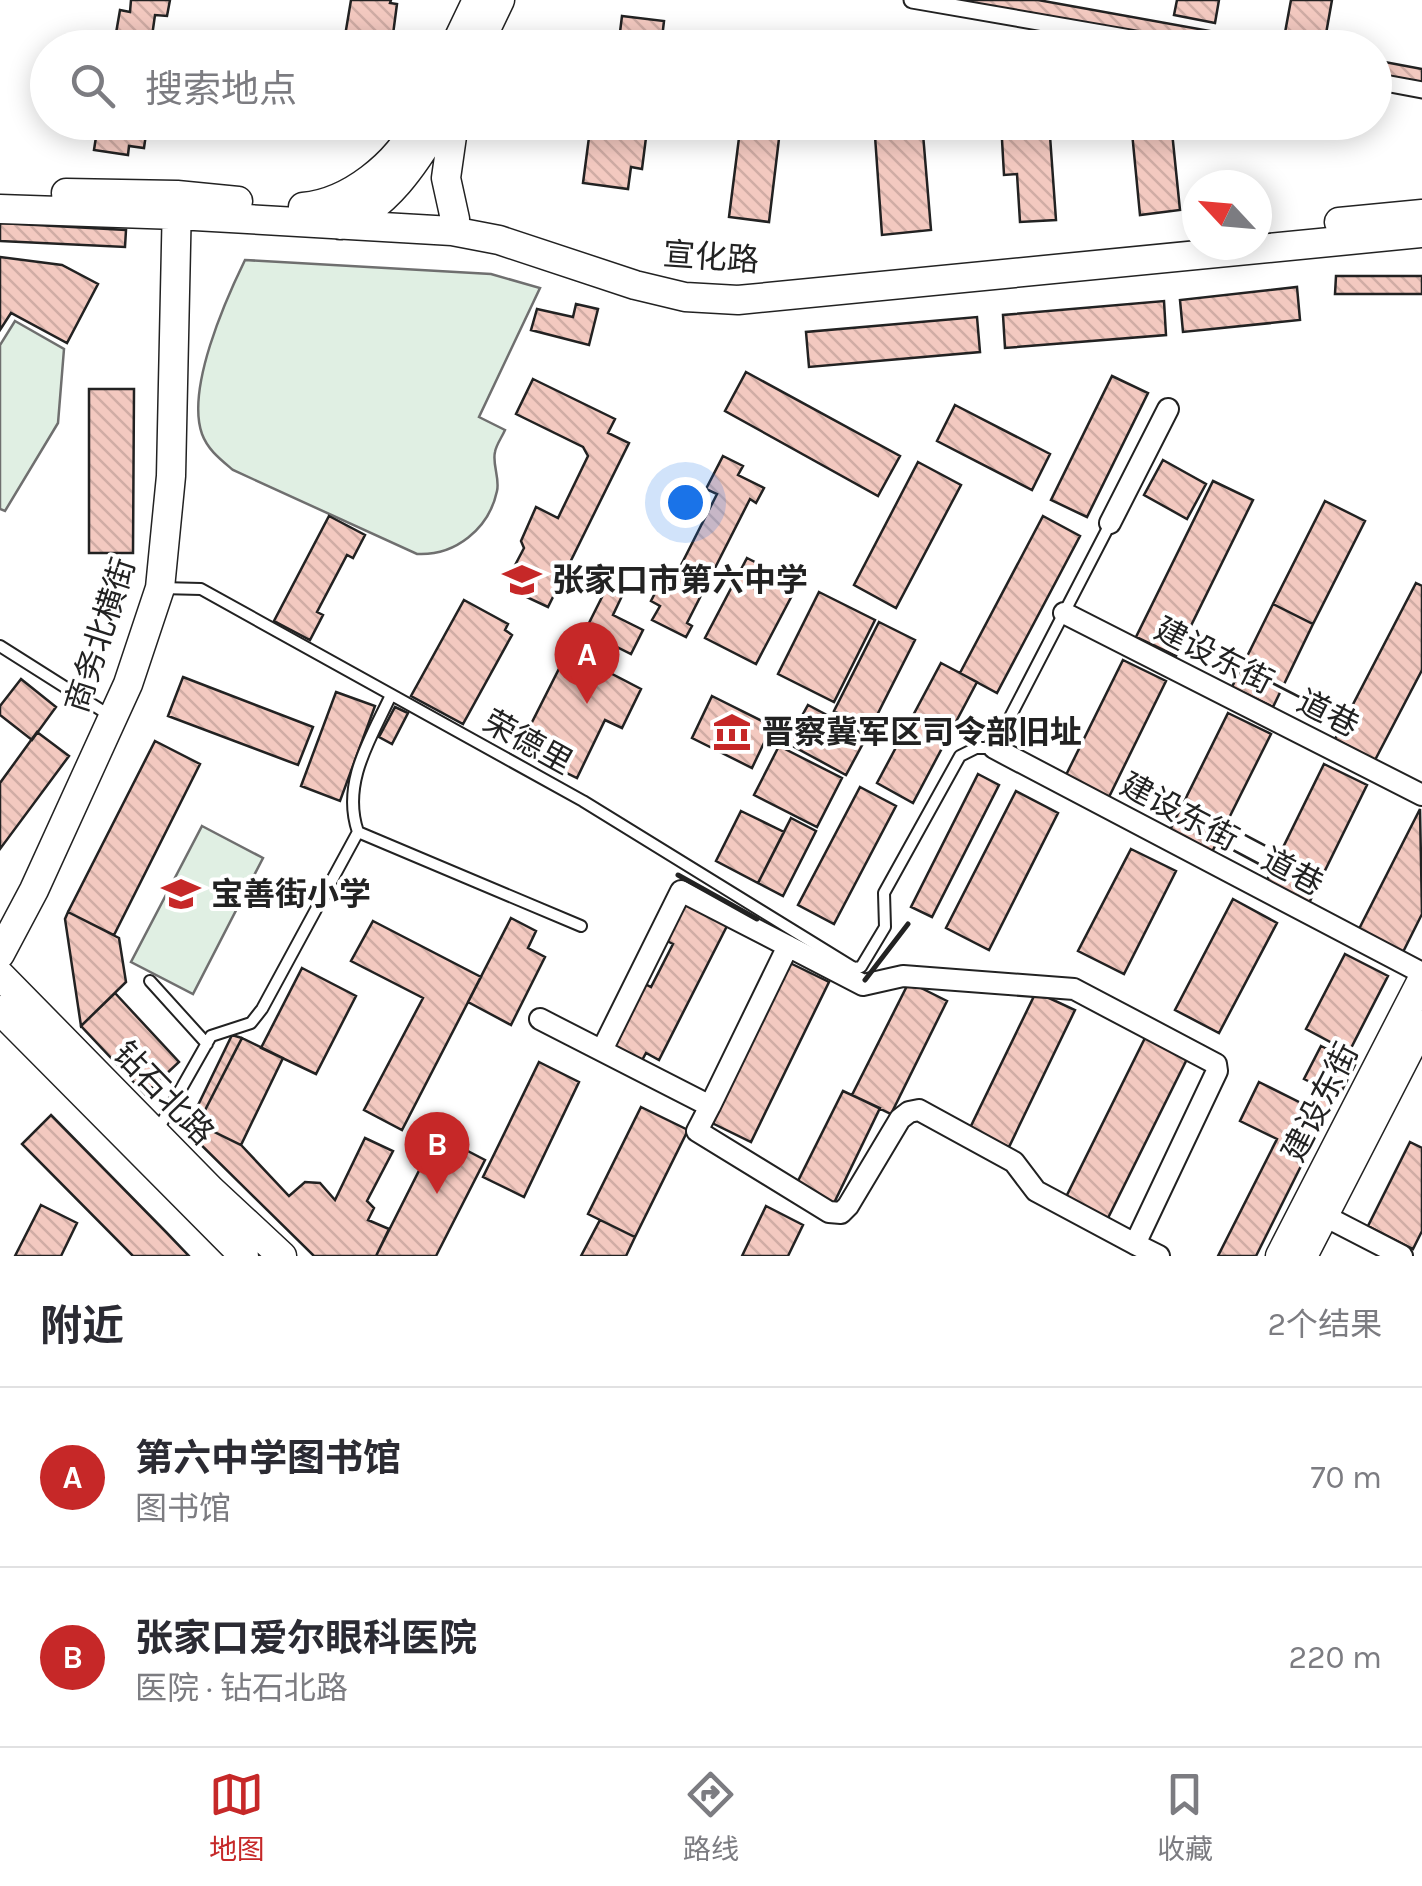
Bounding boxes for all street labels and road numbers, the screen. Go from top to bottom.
street label: 宣化路 [662,236,760,279]
street label: 商务北横街 [58,553,143,717]
street label: 建设东街一道巷 [1149,610,1365,745]
street label: 荣德里 [477,703,579,782]
street label: 建设东街二道巷 [1114,766,1329,903]
street label: 钻石北路 [106,1034,221,1152]
street label: 建设东街 [1275,1037,1366,1168]

